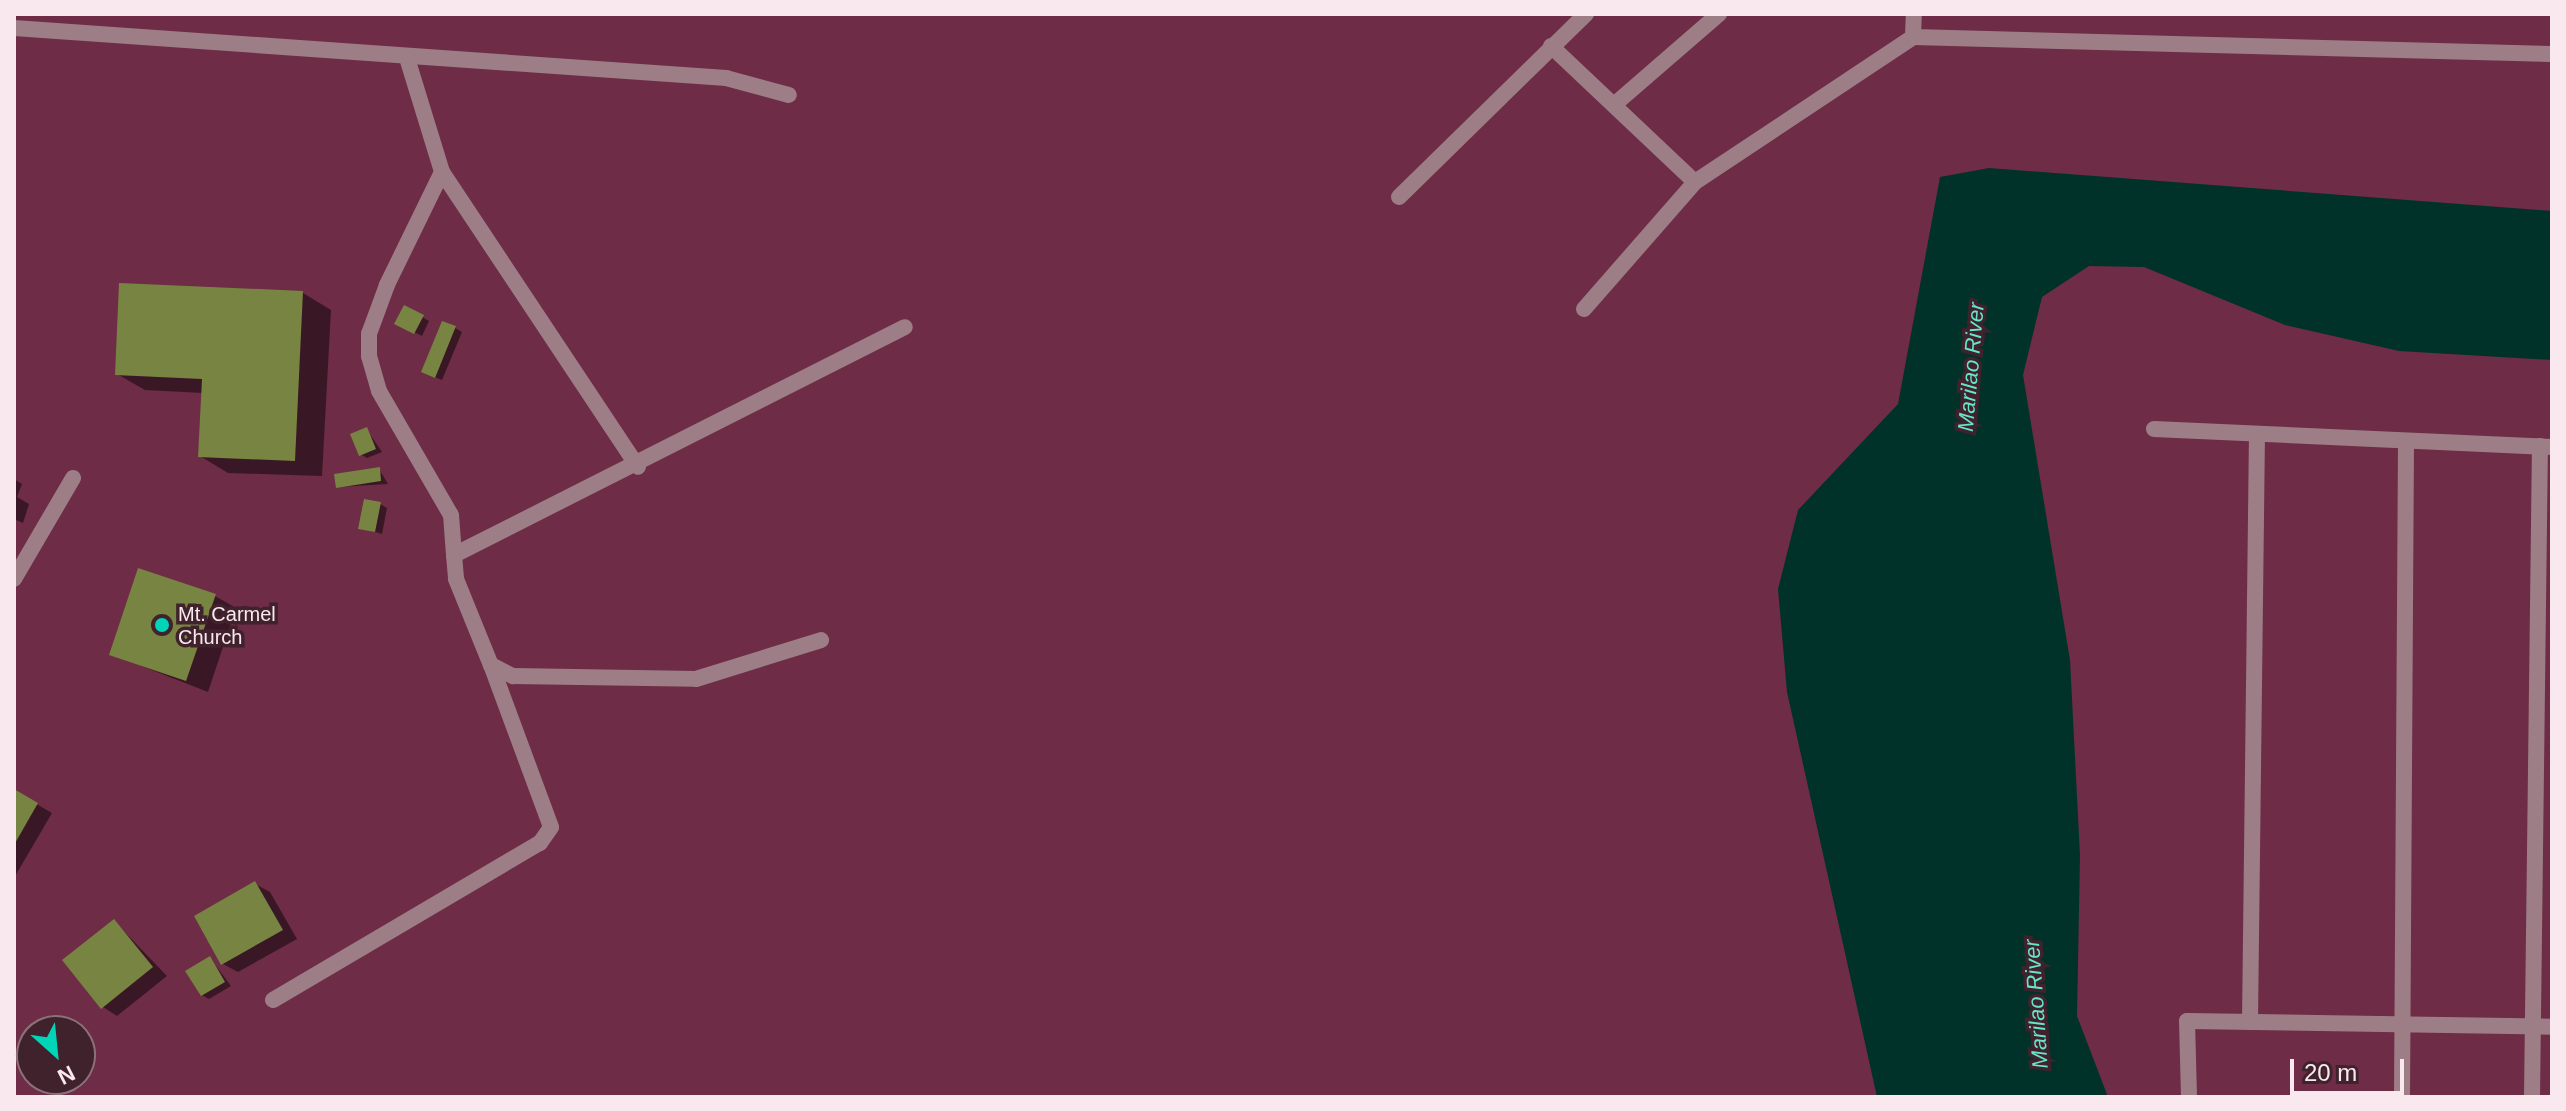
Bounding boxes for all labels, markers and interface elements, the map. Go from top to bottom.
water label: Marilao River [1952,301,1990,433]
place label: Mt. Carmel Church [178,602,276,649]
marker: Mt. Carmel Church [153,616,171,634]
water label: Marilao River [2018,938,2054,1070]
north arrow [16,1015,96,1095]
scale bar [2294,1043,2408,1093]
text: 20 m [2304,1059,2357,1086]
text: N [53,1060,79,1090]

